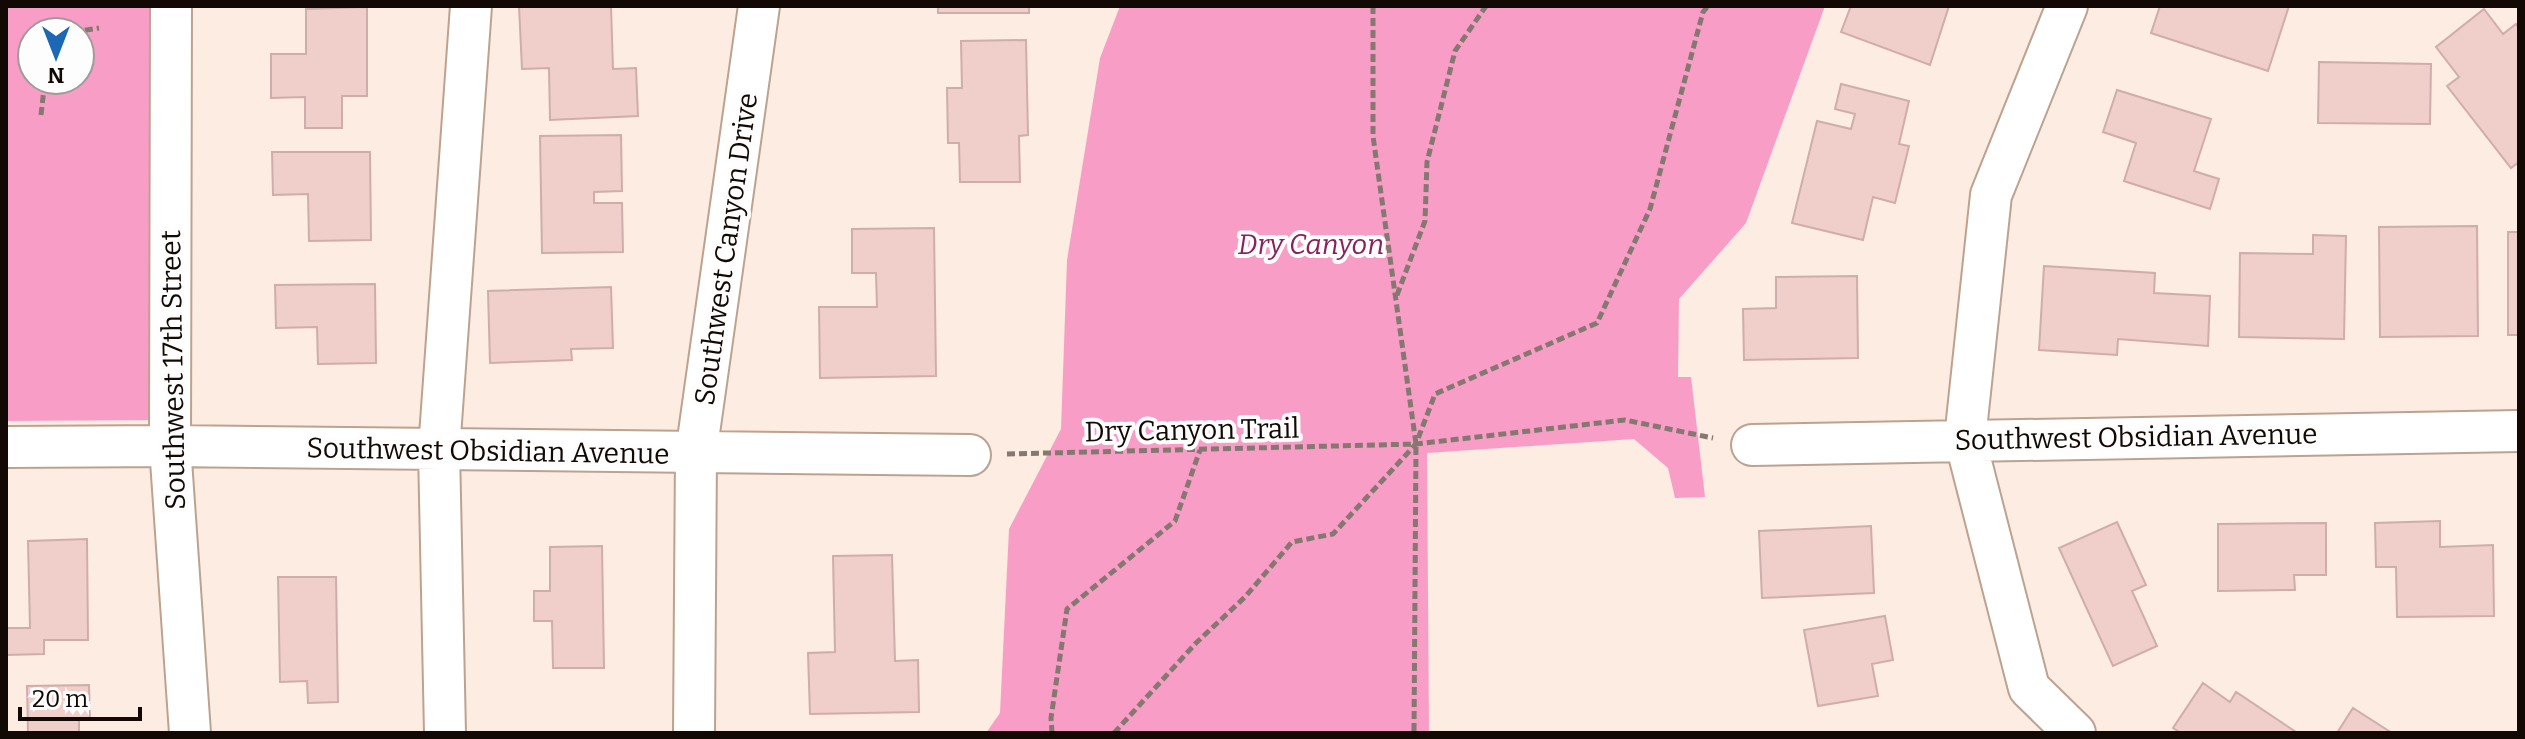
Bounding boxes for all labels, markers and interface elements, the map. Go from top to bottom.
north arrow [16,16,96,96]
text: N [47,62,64,89]
street label: Southwest Canyon Drive [688,91,764,407]
park label: Dry Canyon [1238,228,1384,261]
street label: Southwest 17th Street [154,230,192,510]
street label: Dry Canyon Trail [1084,412,1300,448]
street label: Southwest Obsidian Avenue [1954,417,2318,457]
street label: Southwest Obsidian Avenue [306,431,670,471]
scale bar [20,671,140,721]
text: 20 m [32,685,88,713]

